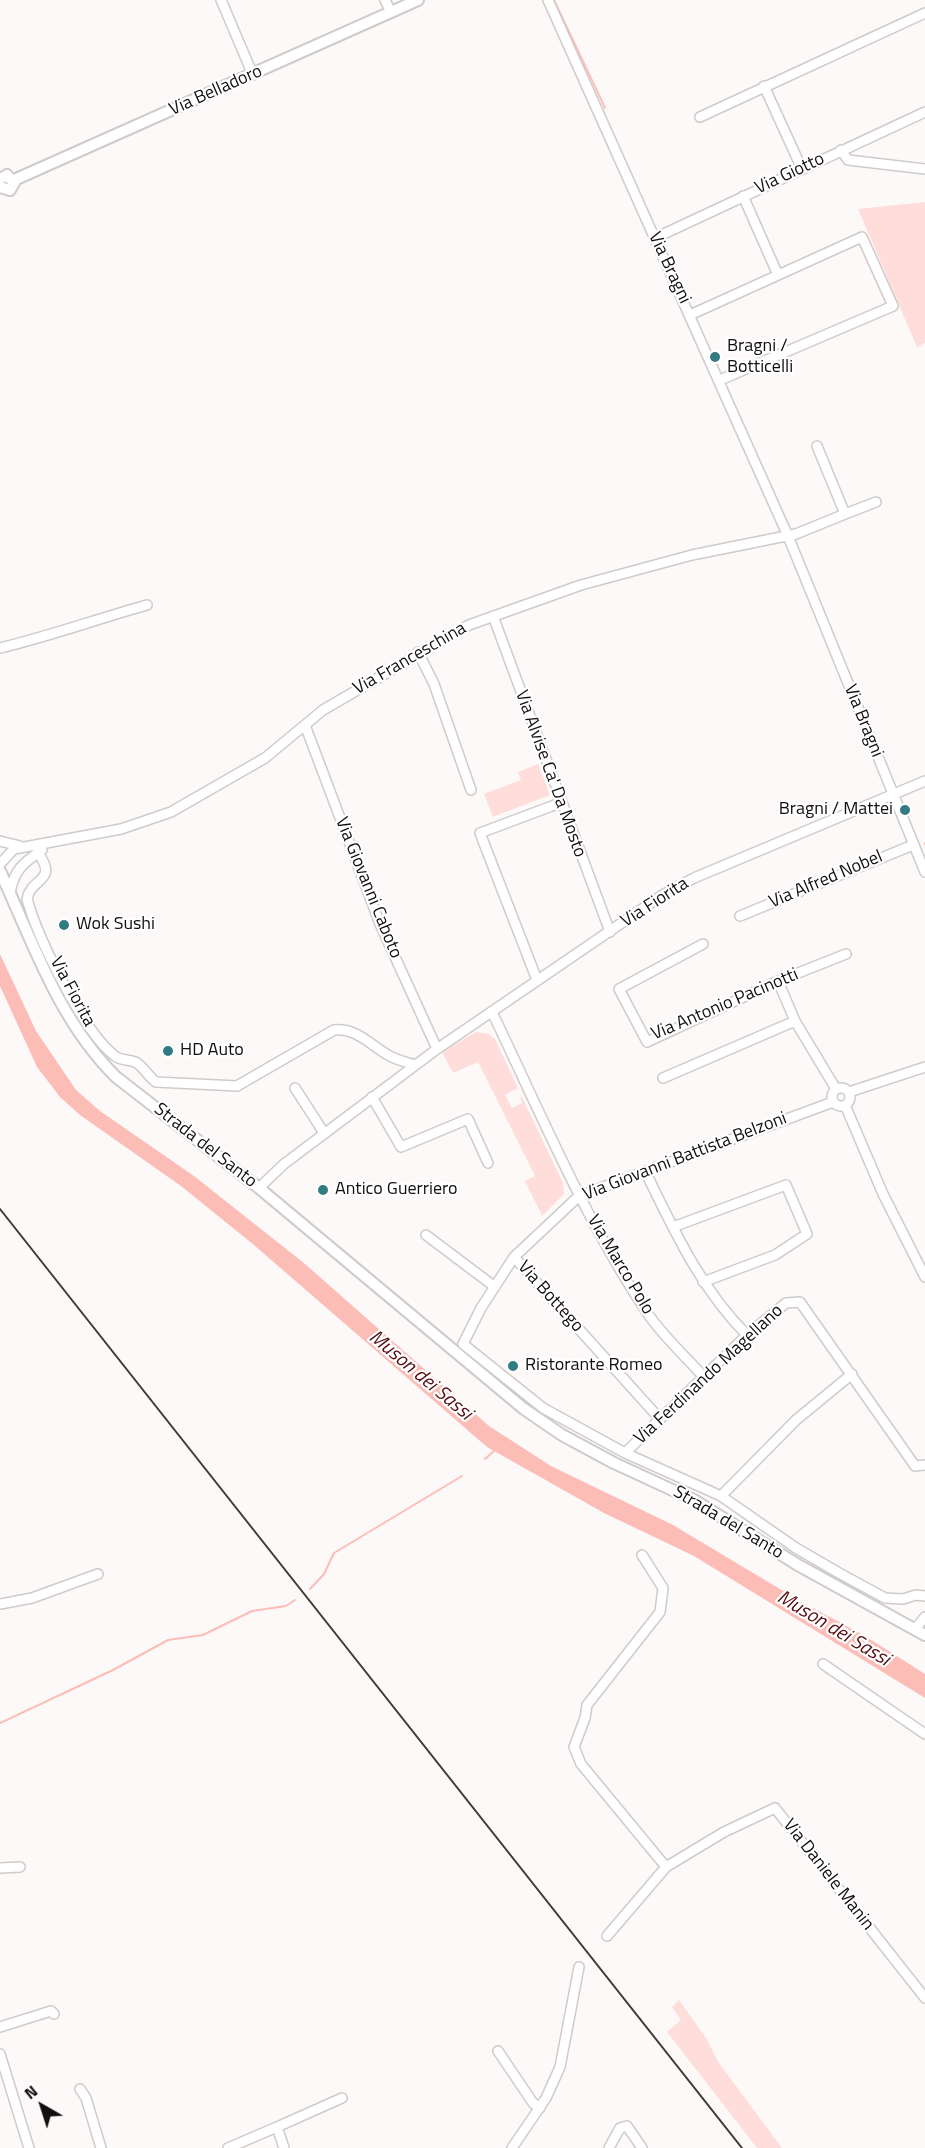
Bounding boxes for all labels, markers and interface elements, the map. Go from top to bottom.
street label: Via Belladoro [166,61,266,121]
street label: Via Giotto [752,149,828,199]
street label: Via Bragni [643,229,695,307]
place label: Bragni / Botticelli [727,336,793,378]
marker: Bragni / Botticelli [708,350,722,364]
street label: Via Franceschina [350,618,470,700]
street label: Via Bragni [839,681,887,761]
street label: Via Alvise Ca' Da Mosto [510,688,590,860]
place label: Bragni / Mattei [779,799,893,821]
marker: Bragni / Mattei [898,803,912,817]
street label: Via Giovanni Caboto [330,814,406,962]
street label: Via Alfred Nobel [766,846,886,914]
street label: Via Fiorita [617,873,693,933]
place label: Wok Sushi [76,914,155,936]
marker: Wok Sushi [57,918,71,932]
street label: Via Fiorita [45,953,99,1031]
street label: Via Antonio Pacinotti [648,964,802,1046]
place label: HD Auto [180,1040,244,1062]
marker: HD Auto [161,1044,175,1058]
street label: Strada del Santo [149,1099,261,1193]
street label: Via Giovanni Battista Belzoni [580,1108,790,1206]
place label: Antico Guerriero [335,1179,458,1201]
marker: Antico Guerriero [316,1183,330,1197]
street label: Via Marco Polo [582,1211,658,1319]
street label: Via Bottego [512,1257,588,1337]
street label: Via Ferdinando Magellano [630,1300,788,1450]
water label: Muson dei Sassi [363,1326,477,1426]
place label: Ristorante Romeo [525,1355,663,1377]
marker: Ristorante Romeo [506,1359,520,1373]
street label: Strada del Santo [669,1482,787,1564]
water label: Muson dei Sassi [772,1586,894,1672]
street label: Via Daniele Manin [778,1815,878,1935]
north arrow [12,2076,72,2136]
text: N [19,2079,43,2105]

